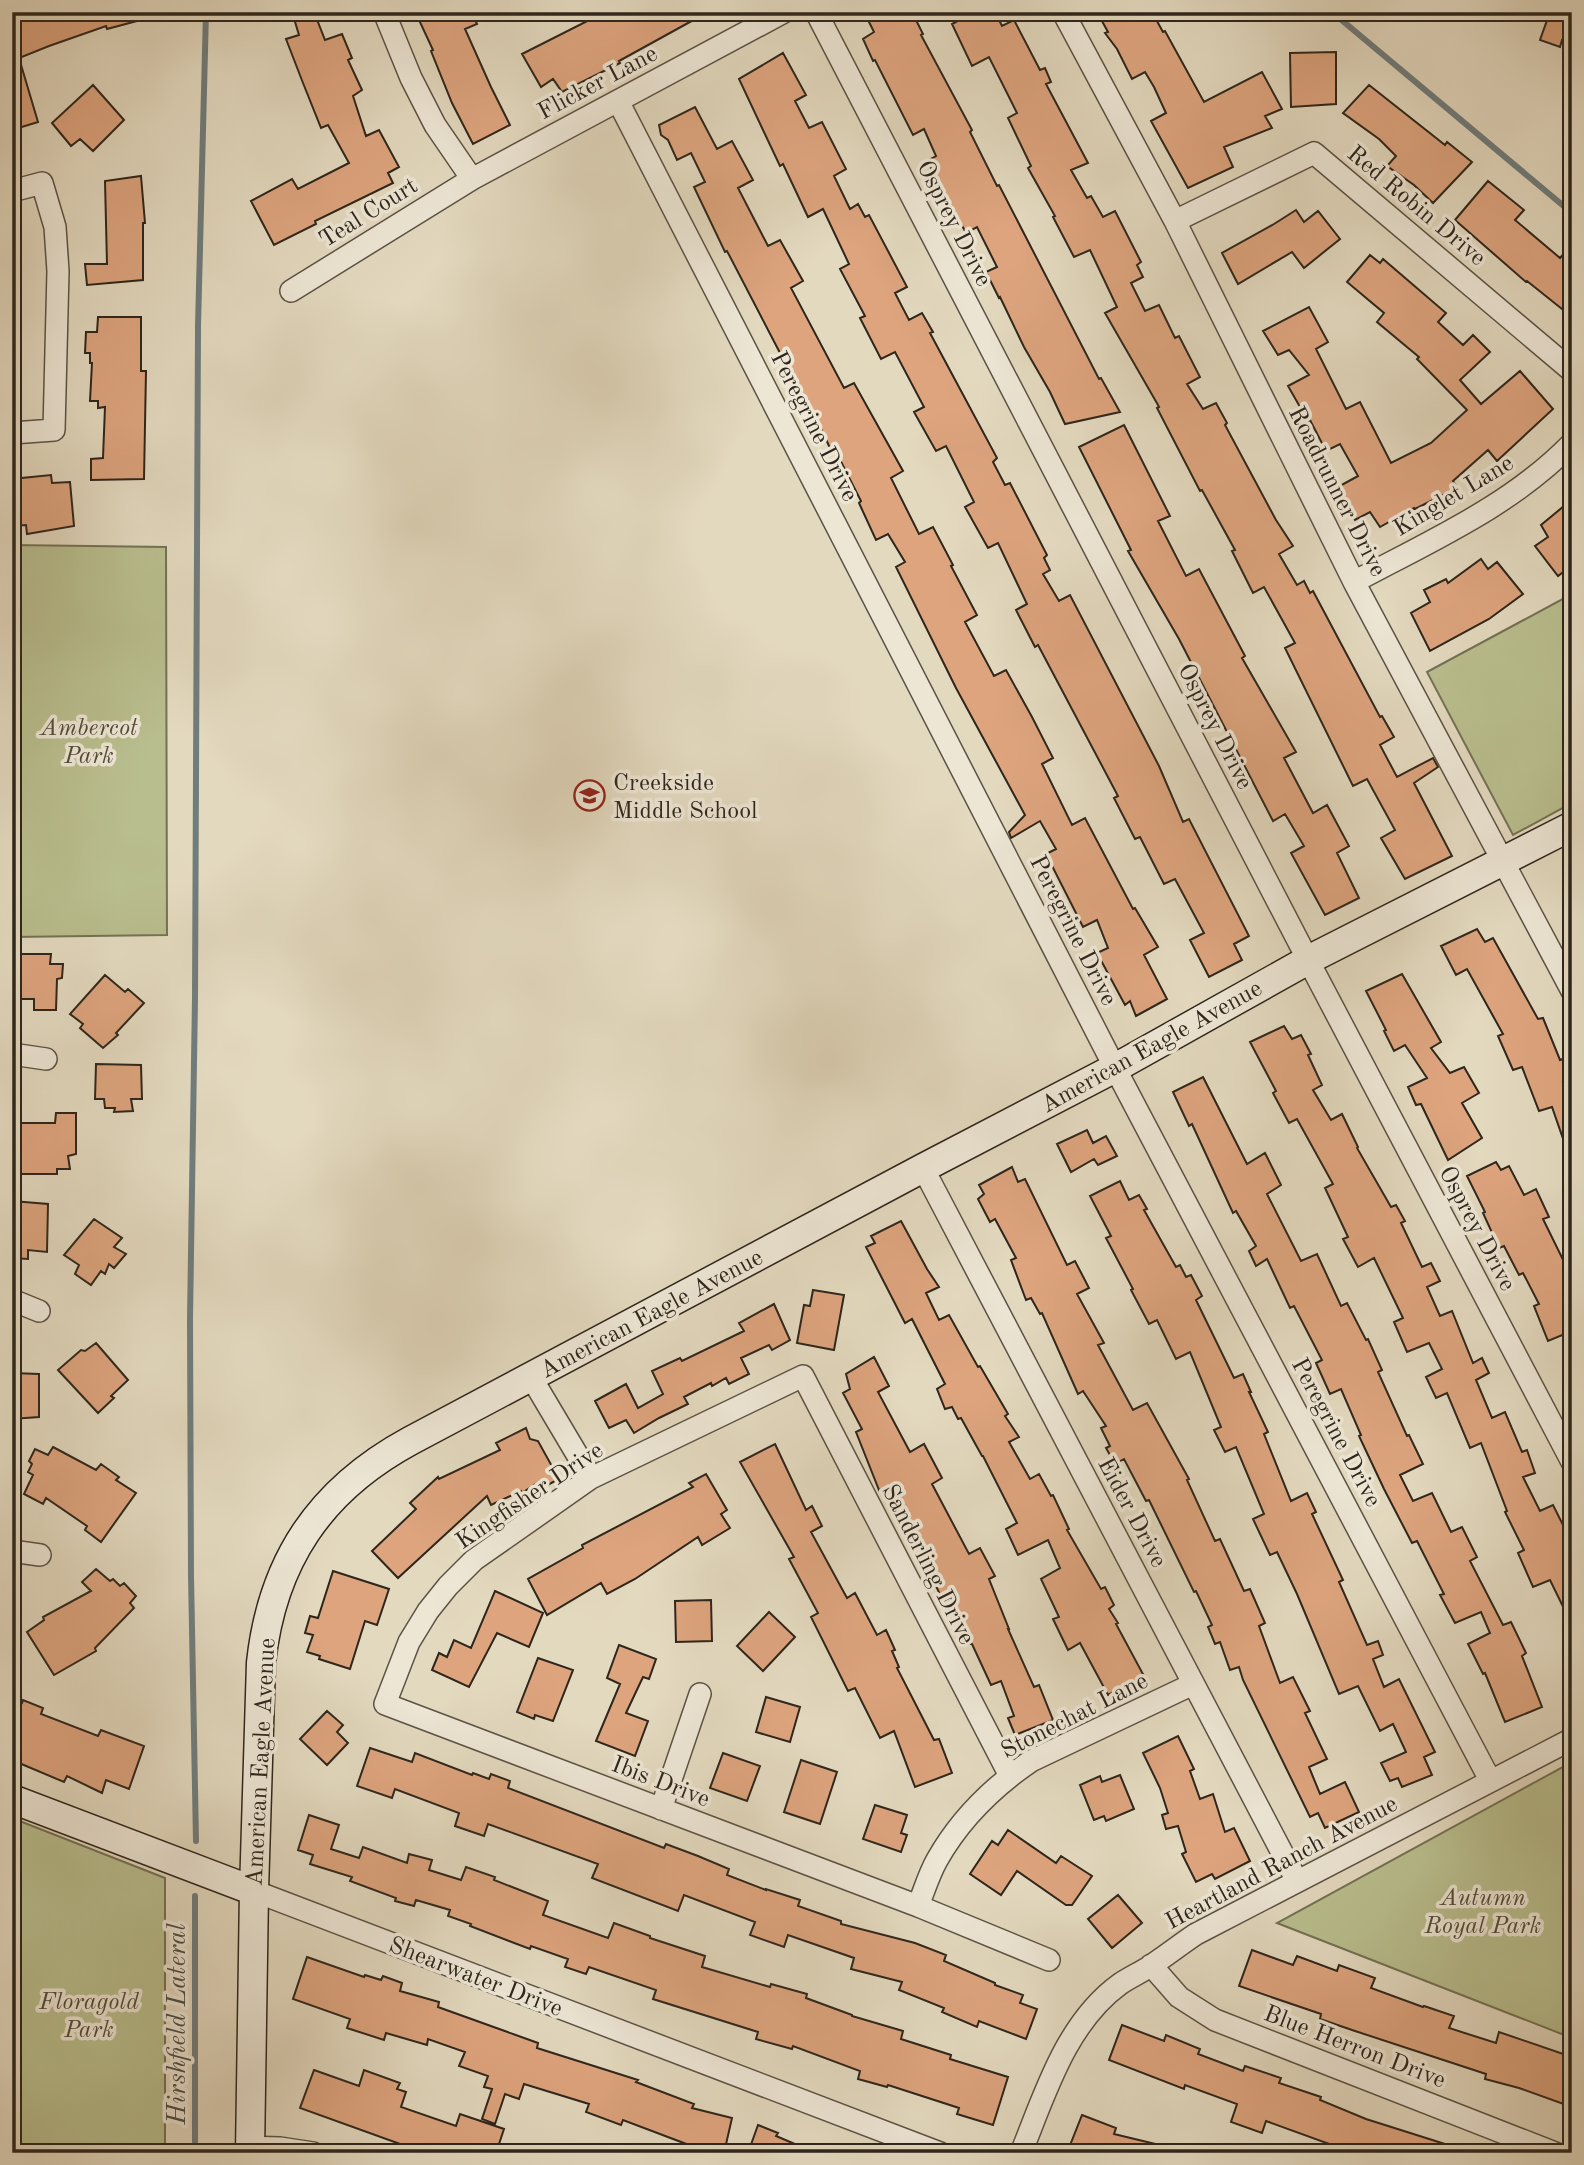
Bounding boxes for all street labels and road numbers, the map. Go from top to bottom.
street label: Flicker Lane [534,42,662,125]
street label: Red Robin Drive [1342,142,1490,271]
street label: Osprey Drive [911,157,995,291]
street label: Teal Court [316,174,422,253]
street label: Peregrine Drive [765,348,861,506]
street label: Roadrunner Drive [1283,403,1389,581]
street label: Kinglet Lane [1390,452,1518,542]
street label: Osprey Drive [1172,660,1256,794]
street label: Peregrine Drive [1024,852,1120,1010]
street label: American Eagle Avenue [1037,977,1266,1119]
street label: Osprey Drive [1433,1163,1519,1295]
street label: American Eagle Avenue [537,1246,767,1384]
street label: Peregrine Drive [1286,1355,1384,1511]
street label: Kingfisher Drive [452,1439,608,1555]
street label: Eider Drive [1092,1454,1170,1572]
street label: Sanderling Drive [876,1481,978,1649]
street label: American Eagle Avenue [244,1637,280,1887]
street label: Stonechat Lane [997,1669,1152,1764]
street label: Ibis Drive [608,1753,713,1813]
street label: Heartland Ranch Avenue [1162,1792,1402,1935]
street label: Shearwater Drive [385,1934,565,2022]
street label: Blue Herron Drive [1260,2002,1448,2094]

